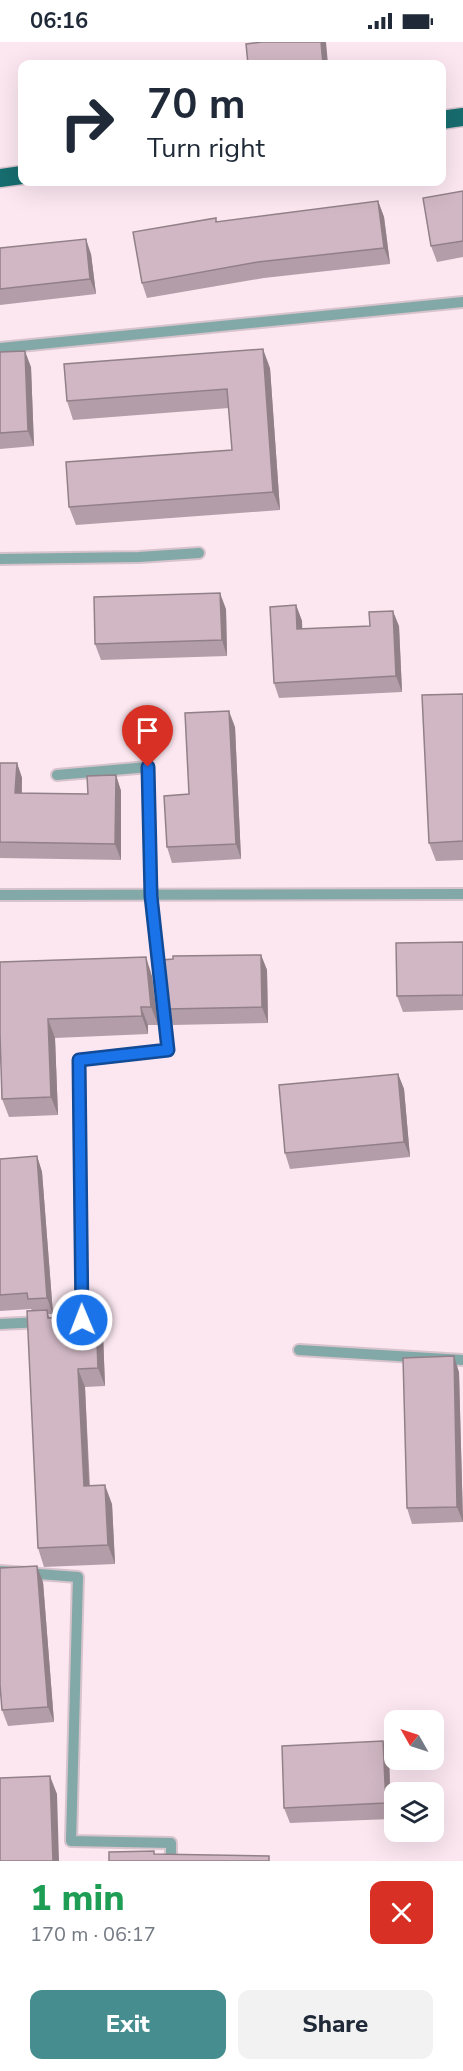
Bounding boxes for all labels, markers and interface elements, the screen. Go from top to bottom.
text: 06:16 [30,6,88,36]
text: 70 m [147,76,246,133]
icon: right [48,84,126,162]
text: Turn right [147,130,265,167]
pin [122,705,173,767]
icon: arrive [131,714,164,747]
position arrow [50,1288,114,1352]
north arrow [384,1710,444,1770]
map controls [384,1710,444,1842]
button: layers [384,1782,444,1842]
text: 1 min [30,1874,125,1923]
button: close [370,1881,433,1944]
text: 170 m · 06:17 [30,1921,156,1948]
button: Exit [30,1990,226,2059]
button: Share [238,1990,433,2059]

